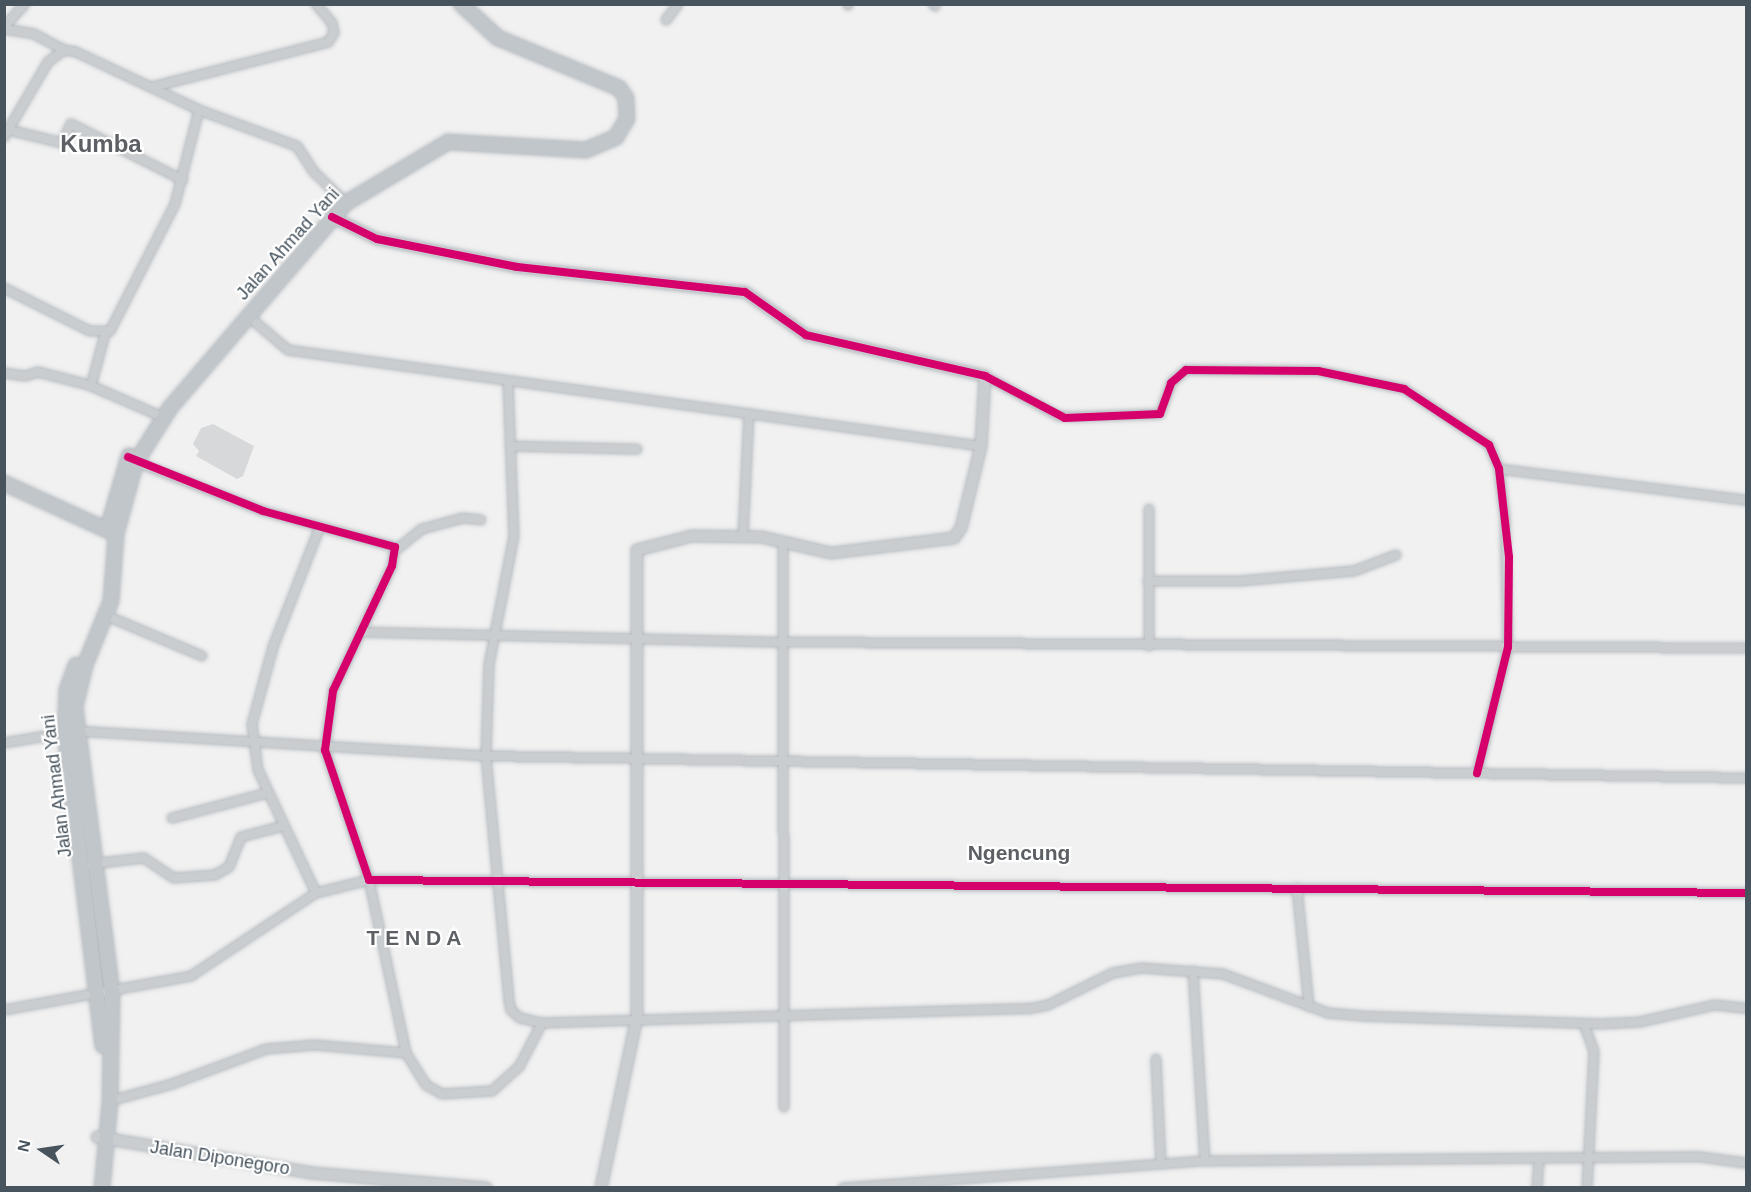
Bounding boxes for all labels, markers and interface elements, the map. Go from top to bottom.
district label: Kumba [60,130,142,158]
street label: Jalan Ahmad Yani [232,183,344,305]
street label: Jalan Ahmad Yani [37,713,77,859]
district label: Ngencung [968,840,1070,866]
district label: T E N D A [366,925,462,951]
north arrow [12,1120,72,1180]
street label: Jalan Diponegoro [149,1136,291,1180]
text: N [14,1138,34,1153]

